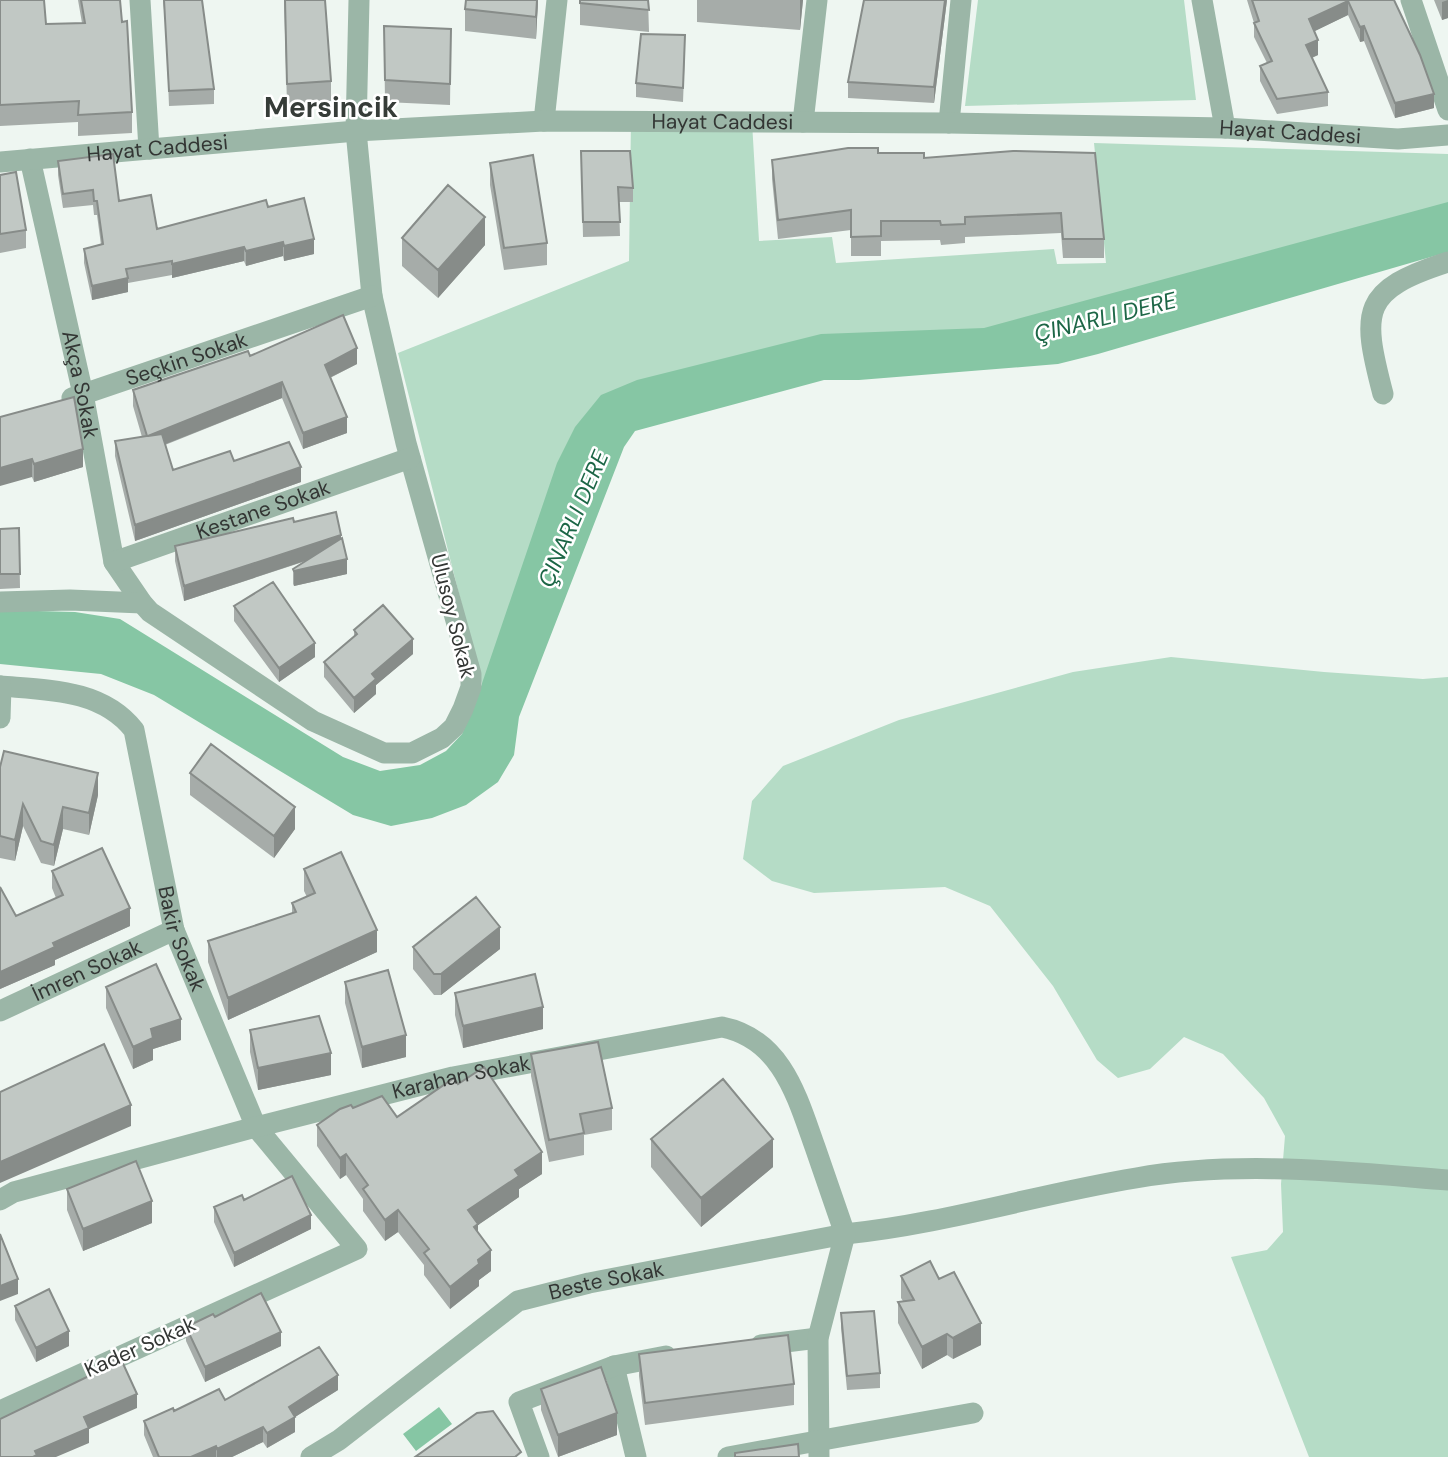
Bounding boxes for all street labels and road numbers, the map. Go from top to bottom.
street label: Hayat Caddesi [651,108,793,136]
street label: Hayat Caddesi [1219,114,1362,151]
street label: Hayat Caddesi [86,128,229,168]
street label: Seçkin Sokak [122,325,251,393]
street label: Akça Sokak [55,328,105,441]
street label: Kestane Sokak [192,473,334,546]
street label: Ulusoy Sokak [424,551,482,681]
street label: Bakir Sokak [151,883,212,996]
street label: İmren Sokak [28,933,147,1008]
street label: Karahan Sokak [389,1049,533,1106]
street label: Beste Sokak [546,1255,667,1307]
street label: Kader Sokak [80,1310,200,1384]

